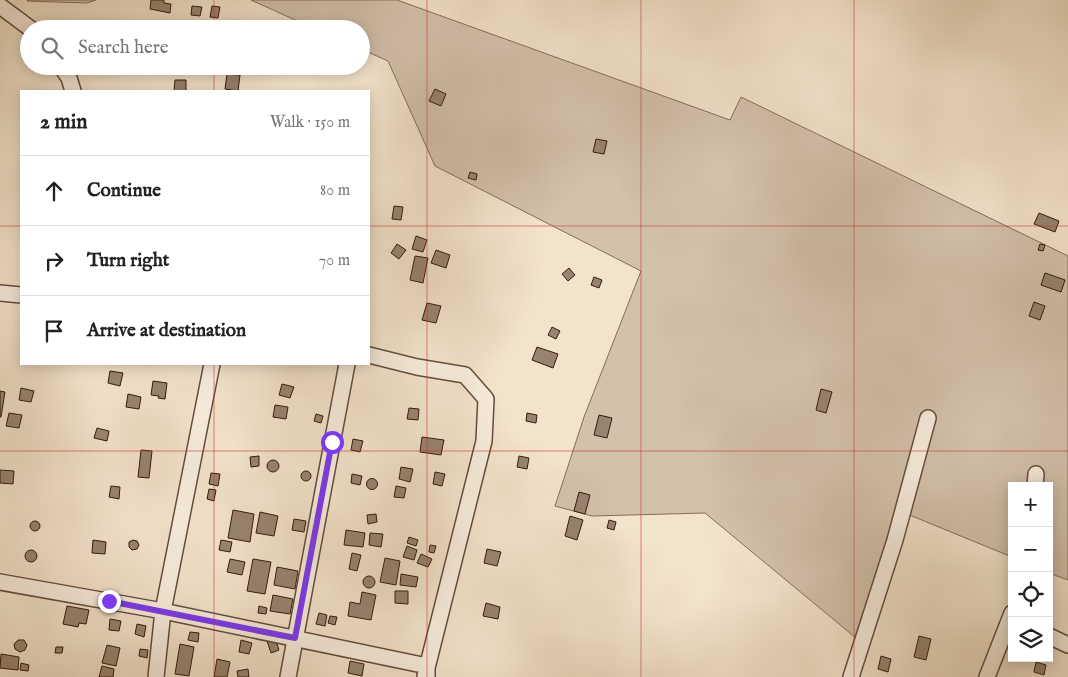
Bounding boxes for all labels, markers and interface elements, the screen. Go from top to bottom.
search box [20,20,370,75]
icon: search [38,34,66,62]
text: Search here [78,36,169,60]
text: 2 min [40,109,87,136]
text: Walk · 150 m [270,113,350,133]
icon: ahead [40,177,68,205]
text: Continue [87,179,161,203]
text: 80 m [320,181,350,201]
icon: right [40,247,68,275]
text: Turn right [87,249,169,273]
text: 70 m [319,251,350,271]
icon: arrive [40,317,68,345]
text: Arrive at destination [87,319,246,343]
route start [321,431,344,454]
map controls [1008,482,1053,662]
button: + [1008,482,1053,527]
button: − [1008,527,1053,572]
button: locate [1008,572,1053,617]
route end [98,590,121,613]
button: layers [1008,617,1053,662]

